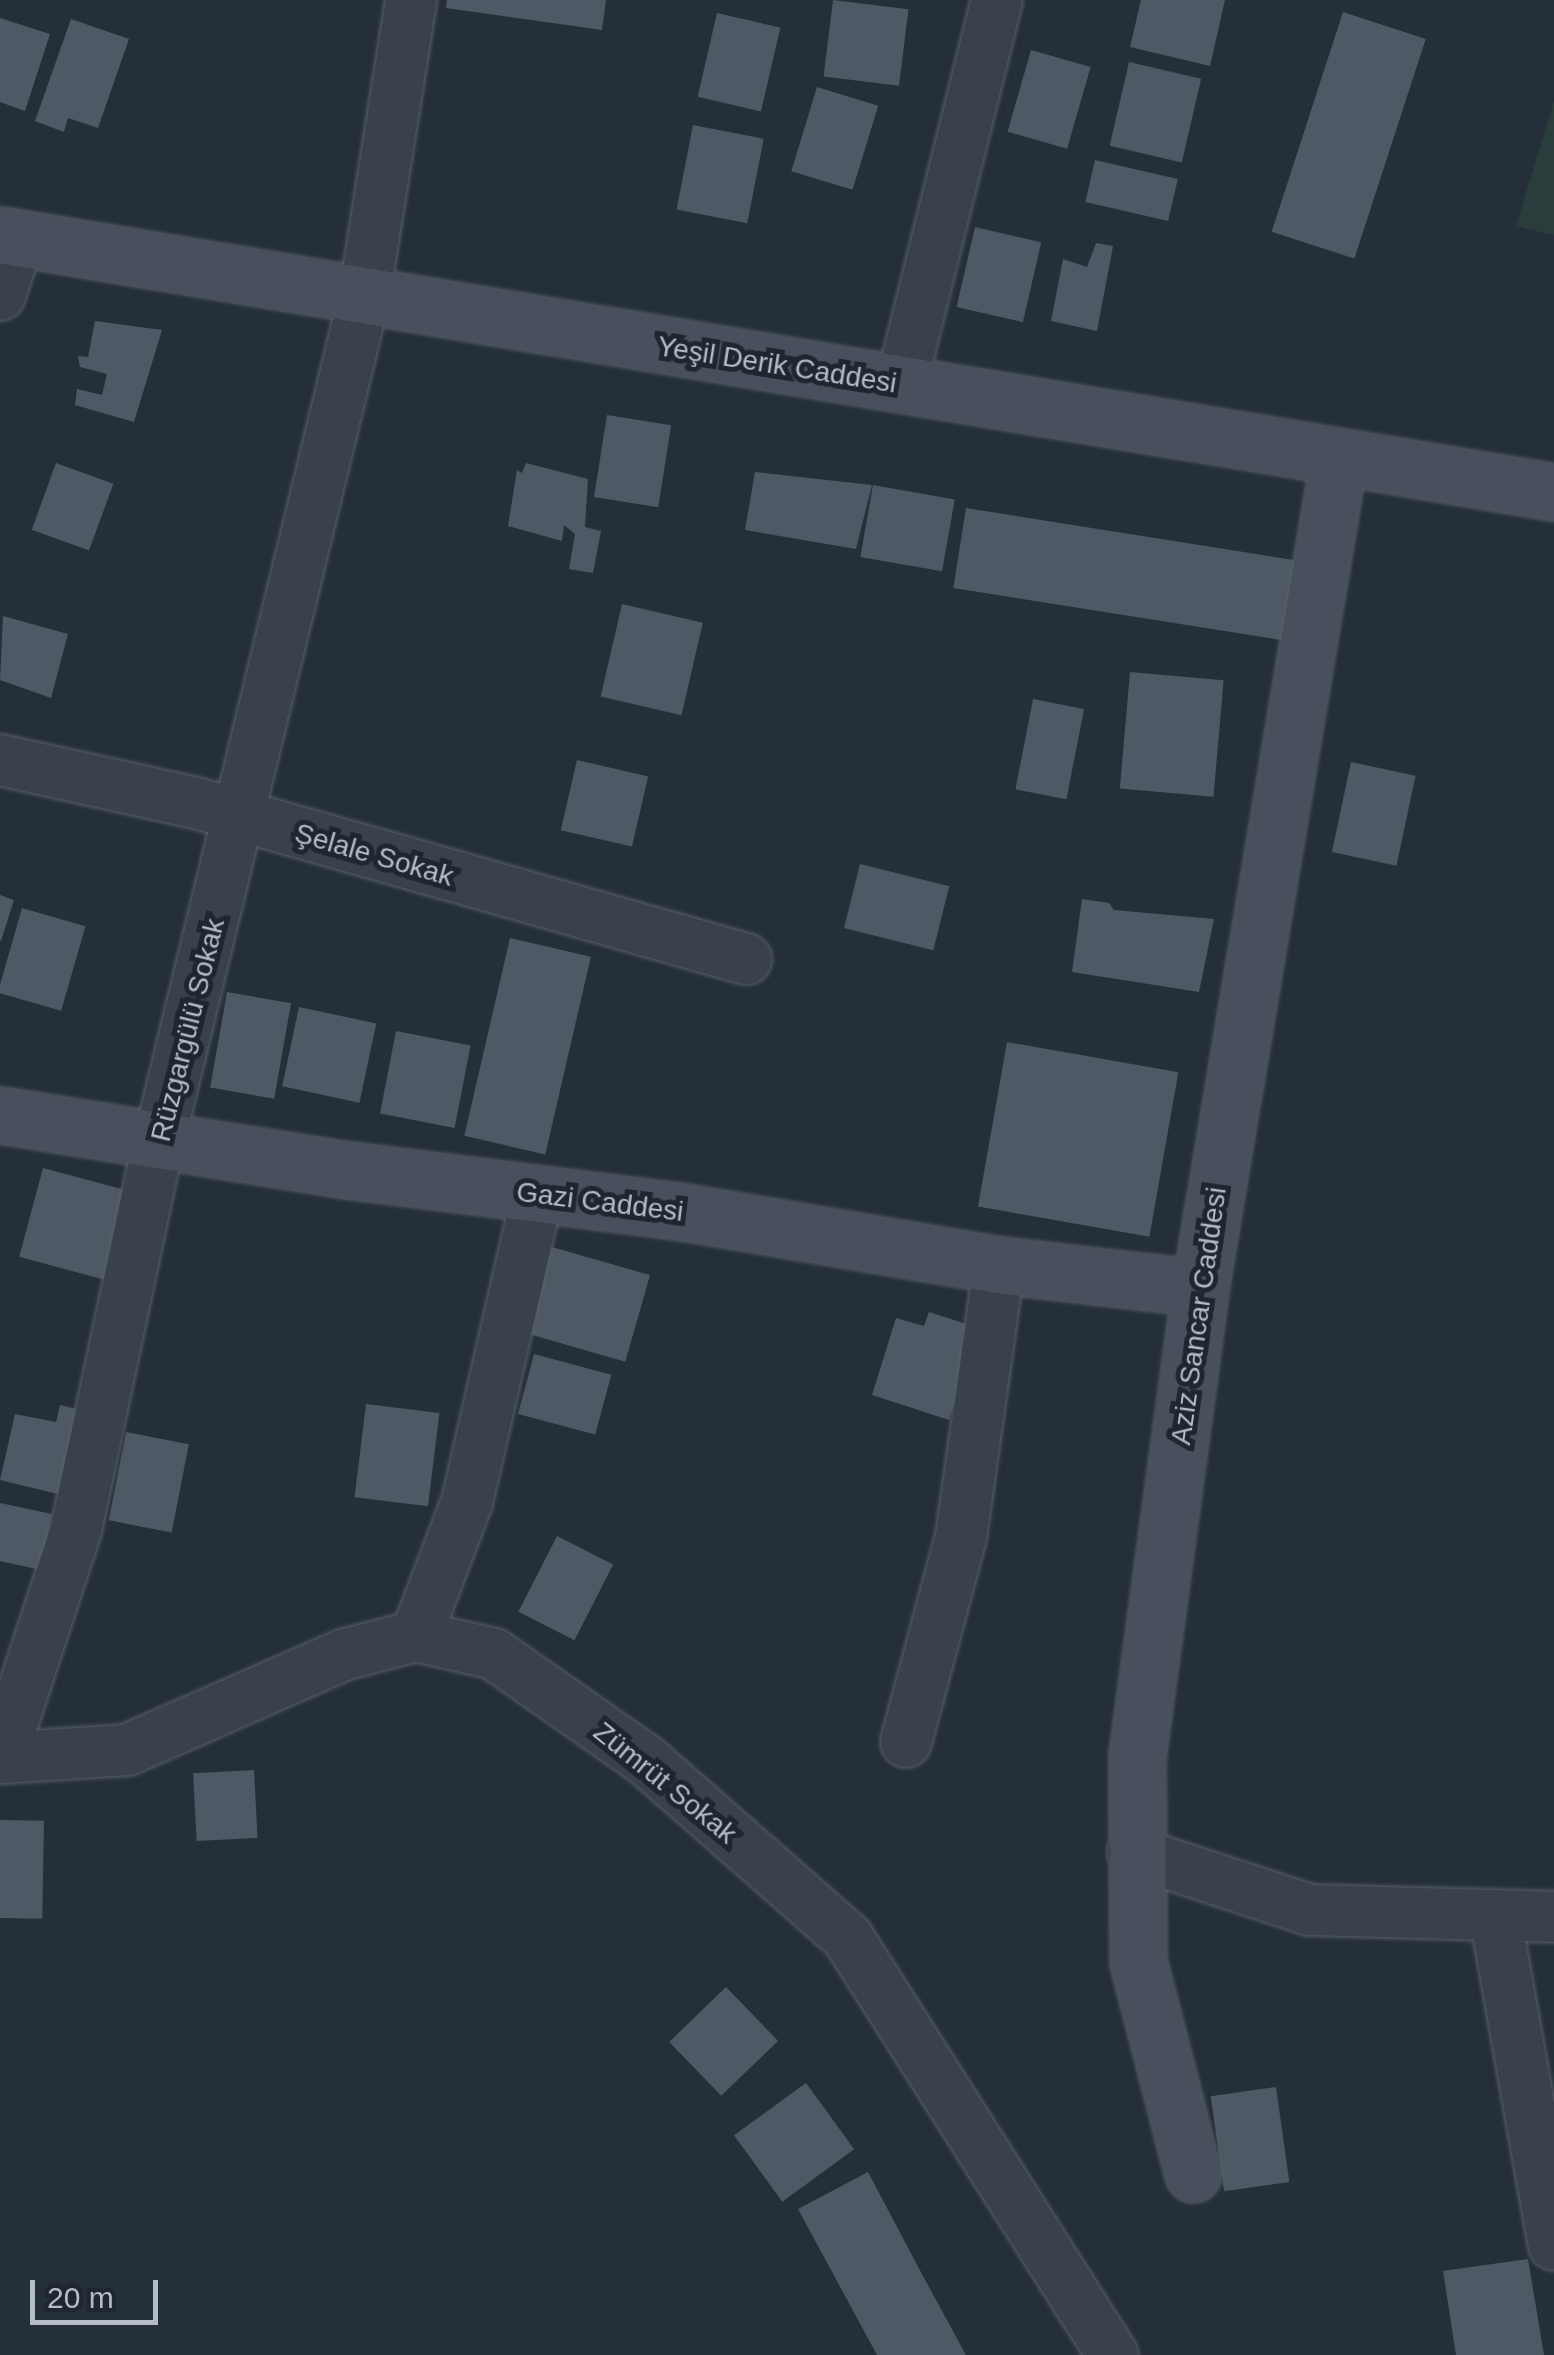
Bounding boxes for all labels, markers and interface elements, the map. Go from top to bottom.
street label: Yeşil Derik Caddesi [655,329,899,401]
street label: Şelale Sokak [291,816,457,894]
street label: Rüzgargülü Sokak [144,915,232,1145]
street label: Gazi Caddesi [515,1175,685,1229]
street label: Aziz Sancar Caddesi [1164,1185,1234,1447]
street label: Zümrüt Sokak [587,1715,743,1851]
scale bar [35,2260,162,2322]
text: 20 m [47,2281,114,2314]

